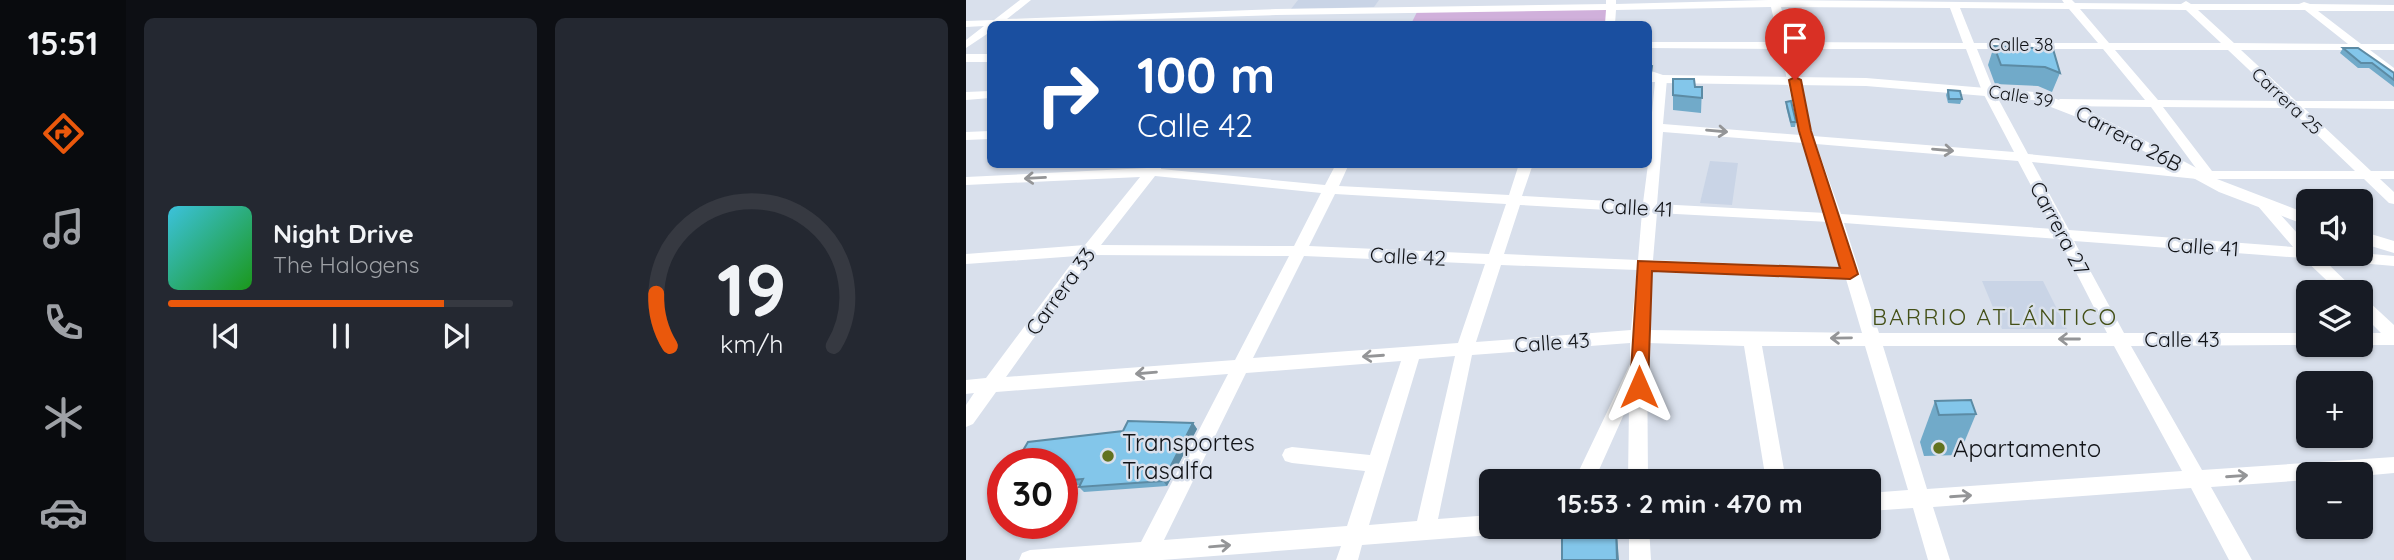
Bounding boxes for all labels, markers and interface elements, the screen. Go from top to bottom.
pin [1765,8,1825,80]
icon: arrive [1776,19,1814,57]
text: 15:51 [28,23,98,63]
street label: Calle 38 [1989,33,2054,56]
text: 100 m [1137,44,1275,105]
icon: right [1022,49,1113,140]
street label: Carrera 25 [2247,62,2327,140]
street label: Calle 39 [1987,80,2055,112]
street label: Carrera 26B [2071,99,2187,177]
text: Calle 42 [1137,105,1253,145]
icon: directions [39,109,88,158]
one-way arrow [1705,125,1727,138]
one-way arrow [1931,144,1954,157]
one-way arrow [1024,171,1047,184]
street label: Carrera 27 [2025,177,2096,279]
map controls [2296,189,2373,539]
button: sound [2296,189,2373,266]
street label: Calle 41 [1600,192,1674,222]
icon: music [39,204,88,253]
text: Night Drive [273,217,414,250]
street label: Calle 41 [2166,231,2240,261]
street label: Calle 42 [1369,241,1447,271]
street label: Carrera 33 [1019,242,1101,340]
text: 19 [717,243,786,334]
text: The Halogens [273,250,420,279]
button: layers [2296,280,2373,357]
icon: phone [39,298,88,347]
district label: BARRIO ATLÁNTICO [1872,302,2118,331]
icon: previous [207,317,245,355]
icon: pause [322,317,360,355]
icon: next [437,317,475,355]
street label: Calle 43 [1513,326,1591,358]
street label: Calle 43 [2144,326,2220,352]
text: km/h [720,328,783,359]
one-way arrow [1830,332,1853,345]
one-way arrow [2057,332,2080,346]
one-way arrow [1362,350,1384,363]
position arrow [1602,350,1676,424]
one-way arrow [1135,367,1157,380]
button: + [2296,371,2373,448]
icon: climate [39,393,88,442]
place label: Transportes Trasalfa [1122,427,1255,485]
place label: Apartamento [1953,433,2101,463]
marker: Apartamento [1931,440,1947,456]
speed limit sign: 30 [987,448,1078,539]
marker: Transportes Trasalfa [1100,448,1116,464]
button: − [2296,462,2373,539]
one-way arrow [2226,469,2249,482]
text: 15:53 · 2 min · 470 m [1557,487,1803,520]
icon: car [39,488,88,537]
one-way arrow [1950,489,1973,502]
one-way arrow [1208,539,1231,552]

